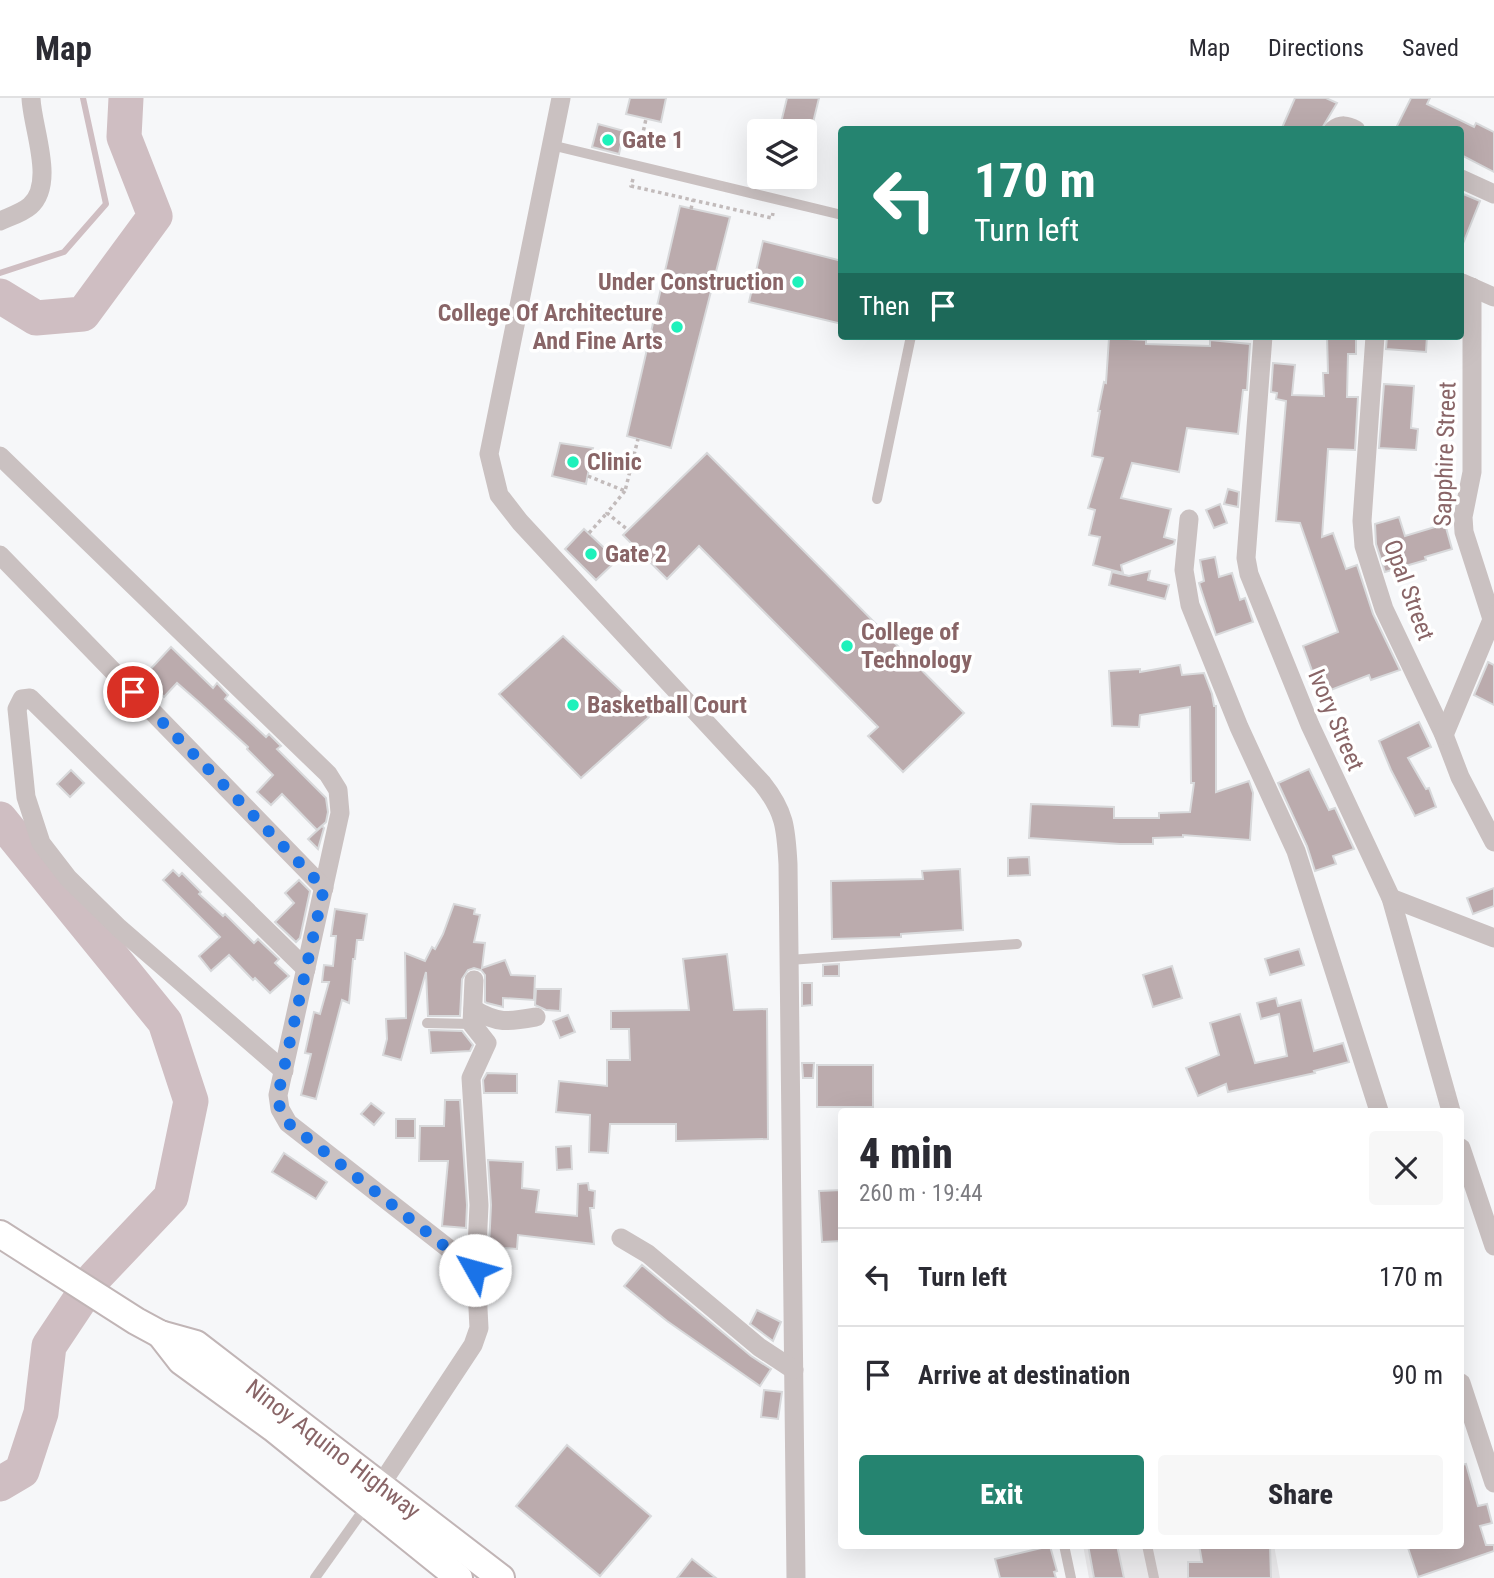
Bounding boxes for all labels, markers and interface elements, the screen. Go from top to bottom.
text: Map [35,29,92,68]
text: Map [1189,34,1230,62]
text: Directions [1268,34,1364,62]
text: Saved [1402,34,1459,62]
map controls [747,119,817,189]
button: layers [747,119,817,189]
place label: Gate 1 [622,126,684,154]
marker: Gate 1 [600,132,616,148]
text: 170 m [974,152,1096,209]
icon: left [859,154,950,245]
text: Turn left [974,211,1079,249]
place label: Under Construction [598,268,784,296]
marker: Under Construction [790,274,806,290]
icon: arrive [924,287,962,325]
text: Then [859,291,910,321]
place label: College Of Architecture And Fine Arts [438,299,663,355]
marker: College Of Architecture And Fine Arts [669,319,685,335]
street label: Sapphire Street [1428,381,1462,527]
place label: Clinic [587,448,642,476]
marker: Clinic [565,454,581,470]
street label: Opal Street [1378,536,1440,644]
place label: Gate 2 [605,540,667,568]
marker: Gate 2 [583,546,599,562]
place label: College of Technology [861,618,972,674]
marker: College of Technology [839,638,855,654]
pin [103,662,163,722]
street label: Ivory Street [1302,665,1370,775]
icon: arrive [114,673,152,711]
place label: Basketball Court [587,691,747,719]
marker: Basketball Court [565,697,581,713]
text: 4 min [859,1129,953,1178]
button: close [1369,1131,1443,1205]
text: 260 m · 19:44 [859,1180,983,1207]
position arrow [438,1233,512,1307]
icon: left [859,1258,897,1296]
text: Turn left [918,1262,1007,1292]
text: 170 m [1379,1262,1443,1292]
icon: arrive [859,1356,897,1394]
text: Arrive at destination [918,1360,1130,1390]
text: 90 m [1392,1360,1443,1390]
street label: Ninoy Aquino Highway [240,1374,426,1525]
button: Exit [859,1455,1144,1535]
button: Share [1158,1455,1443,1535]

